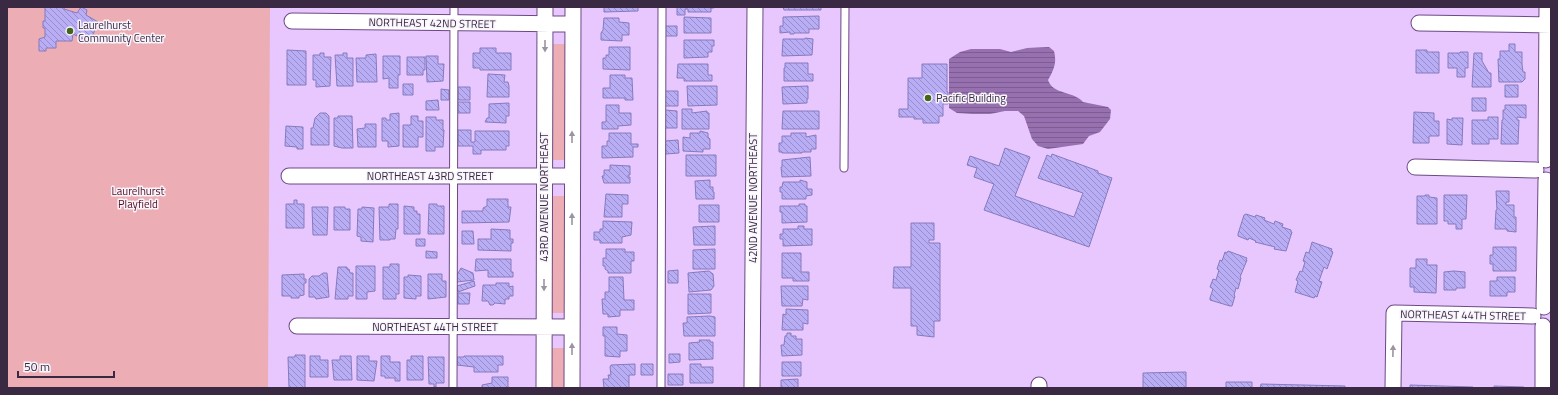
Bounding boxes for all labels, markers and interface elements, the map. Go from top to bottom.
street label: NORTHEAST 42ND STREET [368,14,496,32]
place label: Laurelhurst Community Center [78,17,165,46]
marker: Laurelhurst Community Center [65,26,75,36]
one-way arrow [542,40,548,53]
place label: Pacific Building [936,90,1006,106]
marker: Pacific Building [923,93,933,103]
one-way arrow [569,130,575,143]
street label: 43RD AVENUE NORTHEAST [536,132,552,262]
street label: 42ND AVENUE NORTHEAST [745,133,761,263]
street label: NORTHEAST 43RD STREET [367,168,493,184]
park label: Laurelhurst Playfield [112,183,165,212]
one-way arrow [569,212,575,225]
one-way arrow [541,279,547,292]
street label: NORTHEAST 44TH STREET [1400,306,1526,324]
street label: NORTHEAST 44TH STREET [372,319,498,335]
one-way arrow [569,342,575,355]
one-way arrow [1390,344,1396,357]
scale bar [18,353,114,379]
text: 50 m [24,357,50,376]

